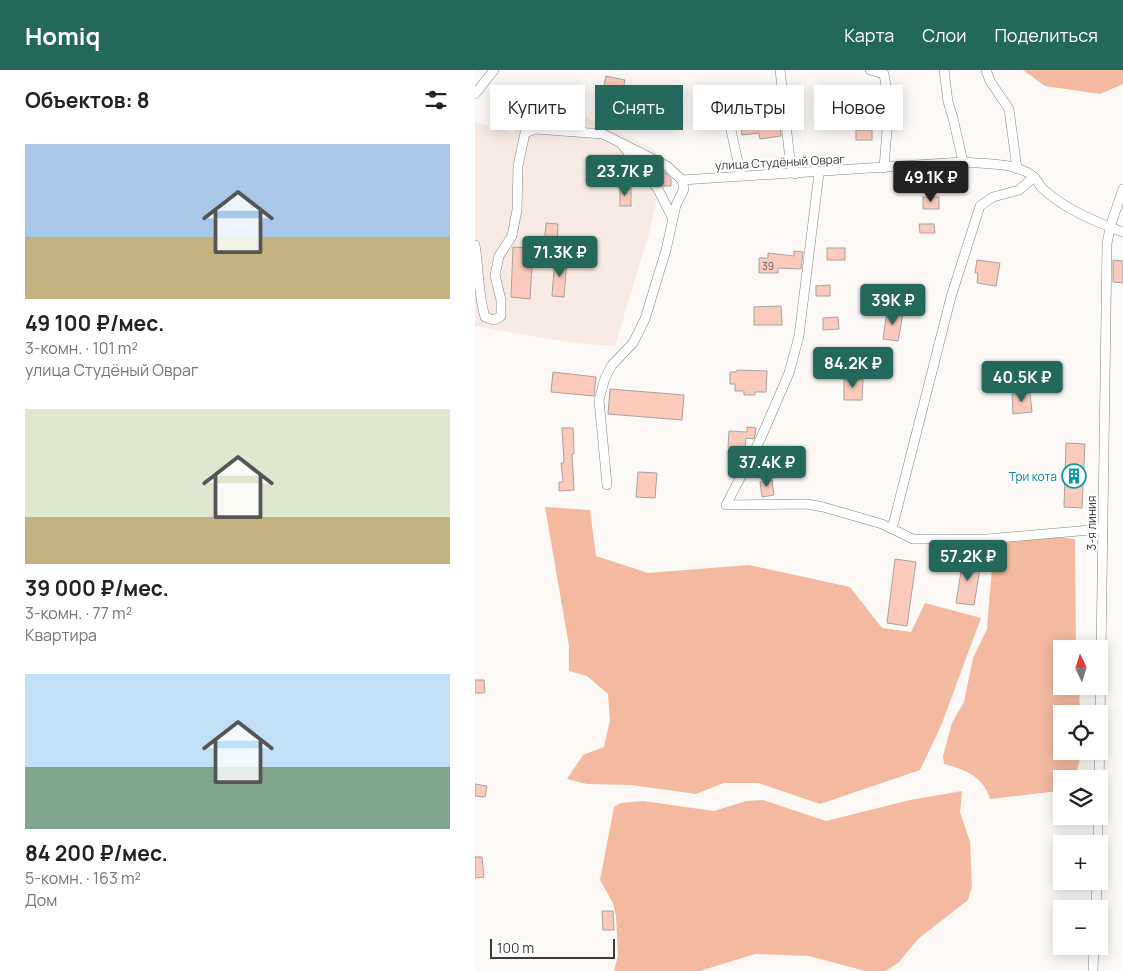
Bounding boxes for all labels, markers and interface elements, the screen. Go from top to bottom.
text: Homiq [25,19,100,52]
text: Карта [844,23,894,47]
text: Слои [922,23,966,47]
text: Поделиться [994,23,1098,47]
chip: Купить [490,85,585,130]
chip: Снять [595,85,683,130]
chip: Фильтры [693,85,804,130]
chip: Новое [814,85,903,130]
text: Объектов: 8 [25,86,150,114]
icon: filters [422,86,450,114]
street label: улица Студёный Овраг [715,150,846,174]
pin: 23.7K ₽ [579,154,671,197]
text: 23.7K ₽ [597,160,653,182]
pin: 49.1K ₽ [885,160,977,203]
text: 49.1K ₽ [904,166,958,188]
icon: home [193,177,283,267]
pin: 71.3K ₽ [514,236,606,278]
text: 71.3K ₽ [533,241,587,263]
house number: 39 [762,259,774,273]
pin: 39K ₽ [858,284,928,326]
text: 39K ₽ [871,289,915,311]
text: 49 100 ₽/мес. [25,309,164,337]
text: 3-комн. · 101 m² [25,337,138,359]
pin: 84.2K ₽ [807,346,899,389]
text: 84.2K ₽ [824,352,882,374]
text: улица Студёный Овраг [25,359,198,381]
pin: 40.5K ₽ [976,360,1068,403]
text: 40.5K ₽ [993,366,1051,388]
icon: home [193,442,283,532]
pin: 37.4K ₽ [721,446,813,488]
text: 37.4K ₽ [739,451,795,473]
building icon: Три кота [1061,463,1087,489]
place label: Три кота [1009,468,1057,485]
street label: 3-я линия [1083,496,1100,551]
pin: 57.2K ₽ [922,540,1014,582]
text: 57.2K ₽ [940,545,996,567]
text: 39 000 ₽/мес. [25,574,169,602]
text: 3-комн. · 77 m² [25,602,132,624]
text: Квартира [25,624,97,646]
north arrow [1053,640,1107,695]
map controls [1053,640,1108,955]
button: locate [1053,705,1108,760]
icon: home [193,707,283,797]
button: layers [1053,770,1108,825]
button: + [1053,835,1108,890]
text: 84 200 ₽/мес. [25,839,168,867]
text: 5-комн. · 163 m² [25,867,141,889]
text: Дом [25,889,57,911]
button: − [1053,900,1108,955]
scale bar [490,936,615,959]
text: 100 m [497,938,534,957]

